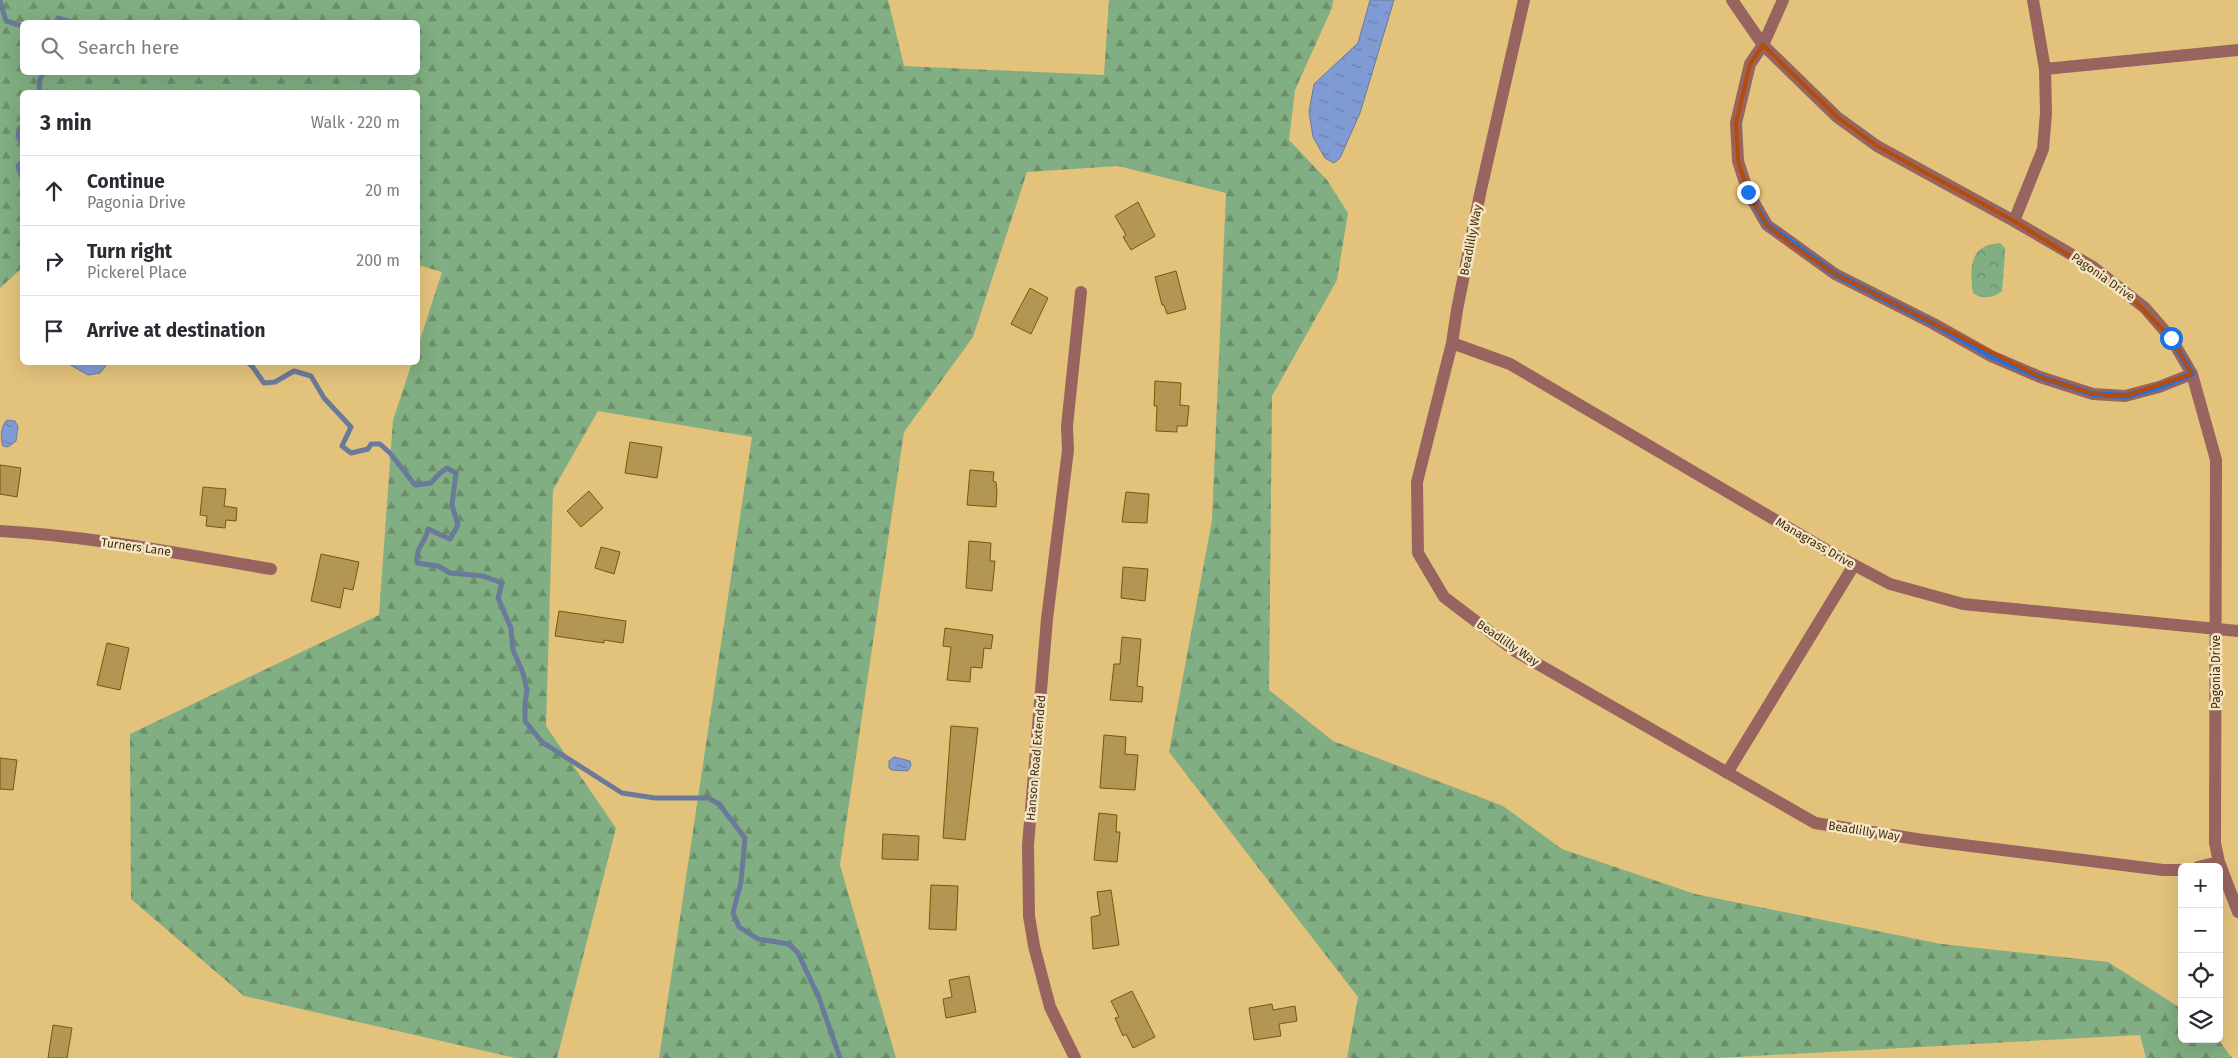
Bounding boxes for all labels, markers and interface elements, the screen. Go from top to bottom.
search box [20,20,420,75]
icon: search [38,34,66,62]
text: Search here [78,36,179,59]
text: 3 min [40,110,92,136]
text: Walk · 220 m [311,113,400,132]
text: Continue [87,170,165,193]
icon: ahead [40,177,68,205]
text: 20 m [365,181,400,200]
route end [1737,181,1760,204]
text: Pagonia Drive [87,193,186,212]
street label: Beadlilly Way [1457,203,1485,277]
text: Turn right [87,240,172,263]
icon: right [40,247,68,275]
street label: Pagonia Drive [2069,250,2137,304]
text: 200 m [356,251,400,270]
text: Pickerel Place [87,263,187,282]
icon: arrive [40,317,68,345]
text: Arrive at destination [87,319,266,342]
route start [2160,327,2183,350]
street label: Managrass Drive [1773,515,1857,571]
street label: Turners Lane [100,535,172,559]
street label: Beadlilly Way [1474,617,1542,669]
street label: Pagonia Drive [2209,635,2223,709]
street label: Hanson Road Extended [1024,694,1048,822]
street label: Beadlilly Way [1827,818,1901,844]
map controls [2178,863,2223,1043]
button: + [2178,863,2223,908]
button: − [2178,908,2223,953]
button: locate [2178,953,2223,998]
button: layers [2178,998,2223,1043]

